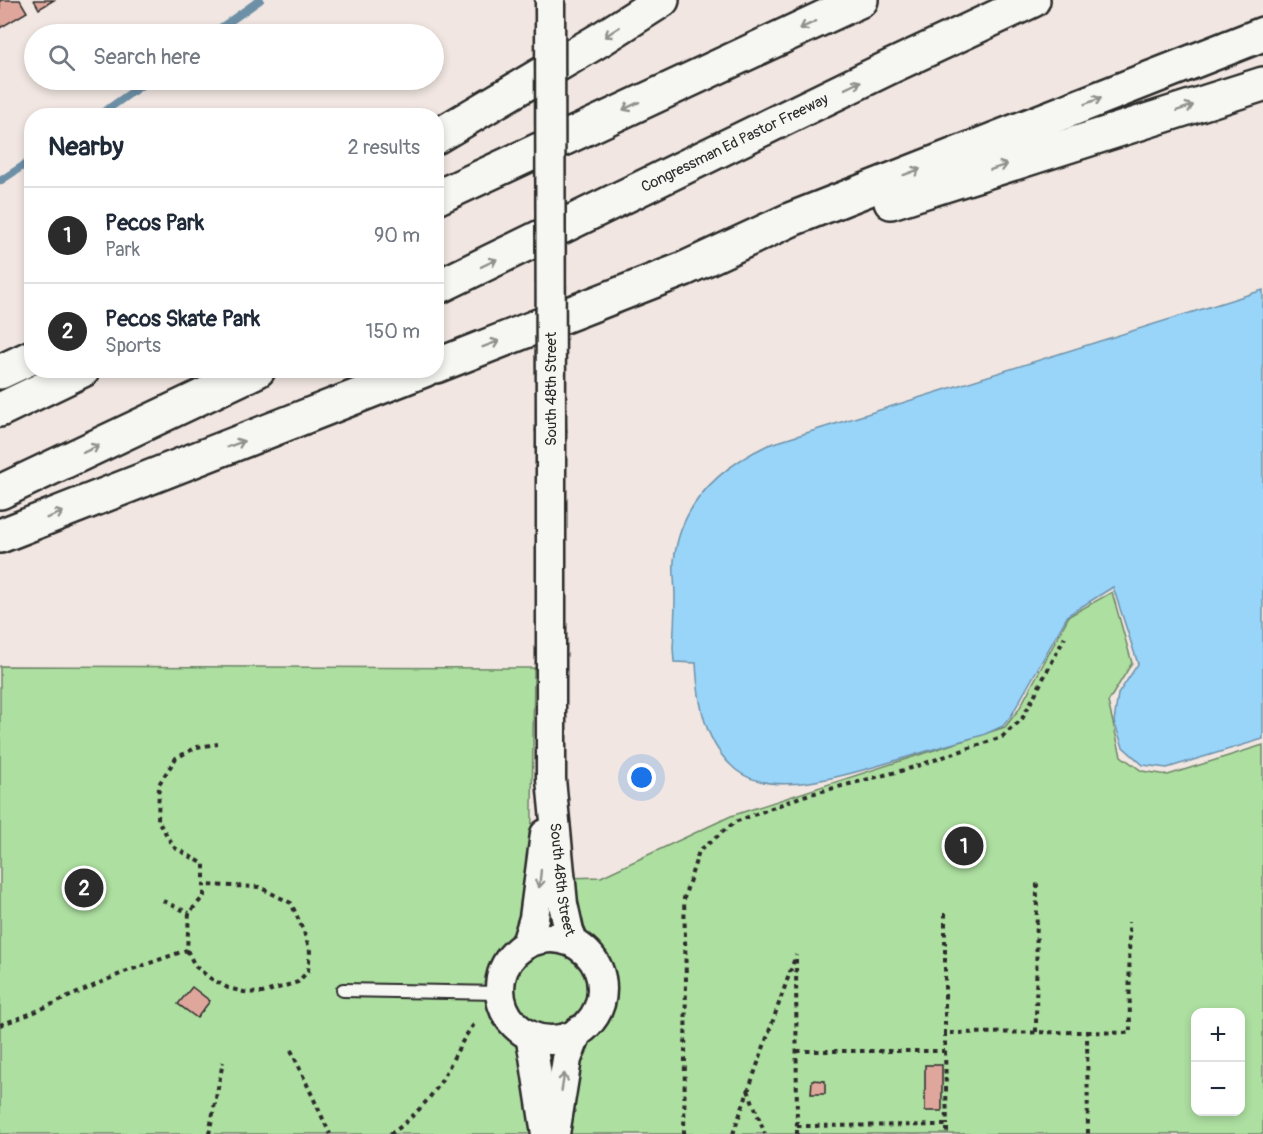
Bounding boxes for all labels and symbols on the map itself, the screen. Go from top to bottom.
one-way arrow [799,19,817,31]
one-way arrow [604,25,621,38]
one-way arrow [844,79,862,91]
street label: Congressman Ed Pastor Freeway [638,89,832,197]
one-way arrow [1083,95,1102,106]
one-way arrow [622,101,640,113]
one-way arrow [1175,102,1194,113]
one-way arrow [989,161,1008,172]
one-way arrow [902,166,920,177]
one-way arrow [480,256,498,268]
street label: South 48th Street [542,331,561,446]
one-way arrow [481,338,500,349]
one-way arrow [226,438,245,449]
one-way arrow [81,442,99,454]
one-way arrow [45,509,63,520]
your location [627,763,656,792]
street label: South 48th Street [545,822,580,940]
pin: 1 [944,824,984,868]
pin: 2 [64,866,104,910]
one-way arrow [534,868,545,888]
one-way arrow [558,1072,569,1092]

